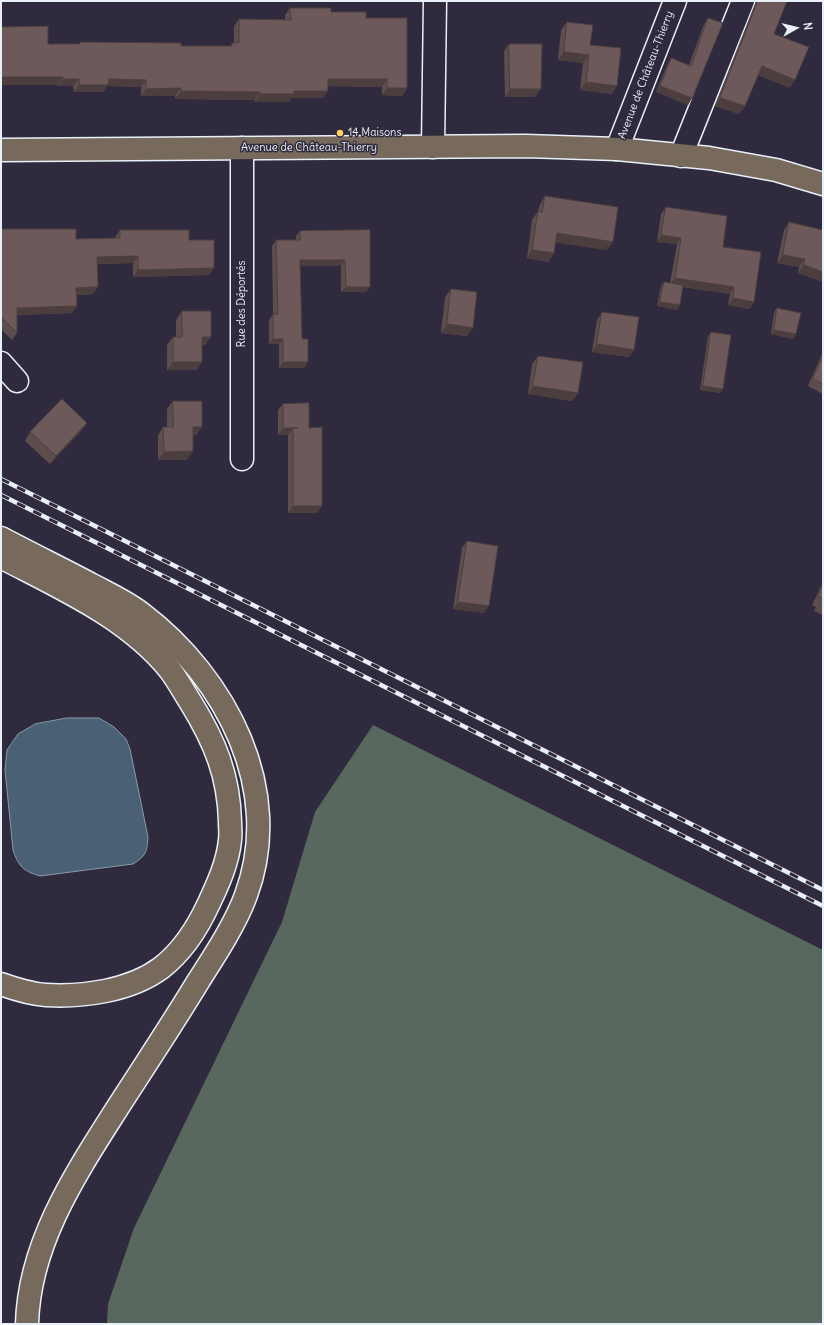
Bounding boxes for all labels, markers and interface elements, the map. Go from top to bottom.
north arrow [776,8,816,48]
street label: Avenue de Château-Thierry [615,9,677,141]
text: N [800,22,815,31]
place label: 14 Maisons [348,126,401,140]
marker: 14 Maisons [335,128,345,138]
street label: Avenue de Château-Thierry [241,141,377,155]
street label: Rue des Déportés [235,261,249,347]

